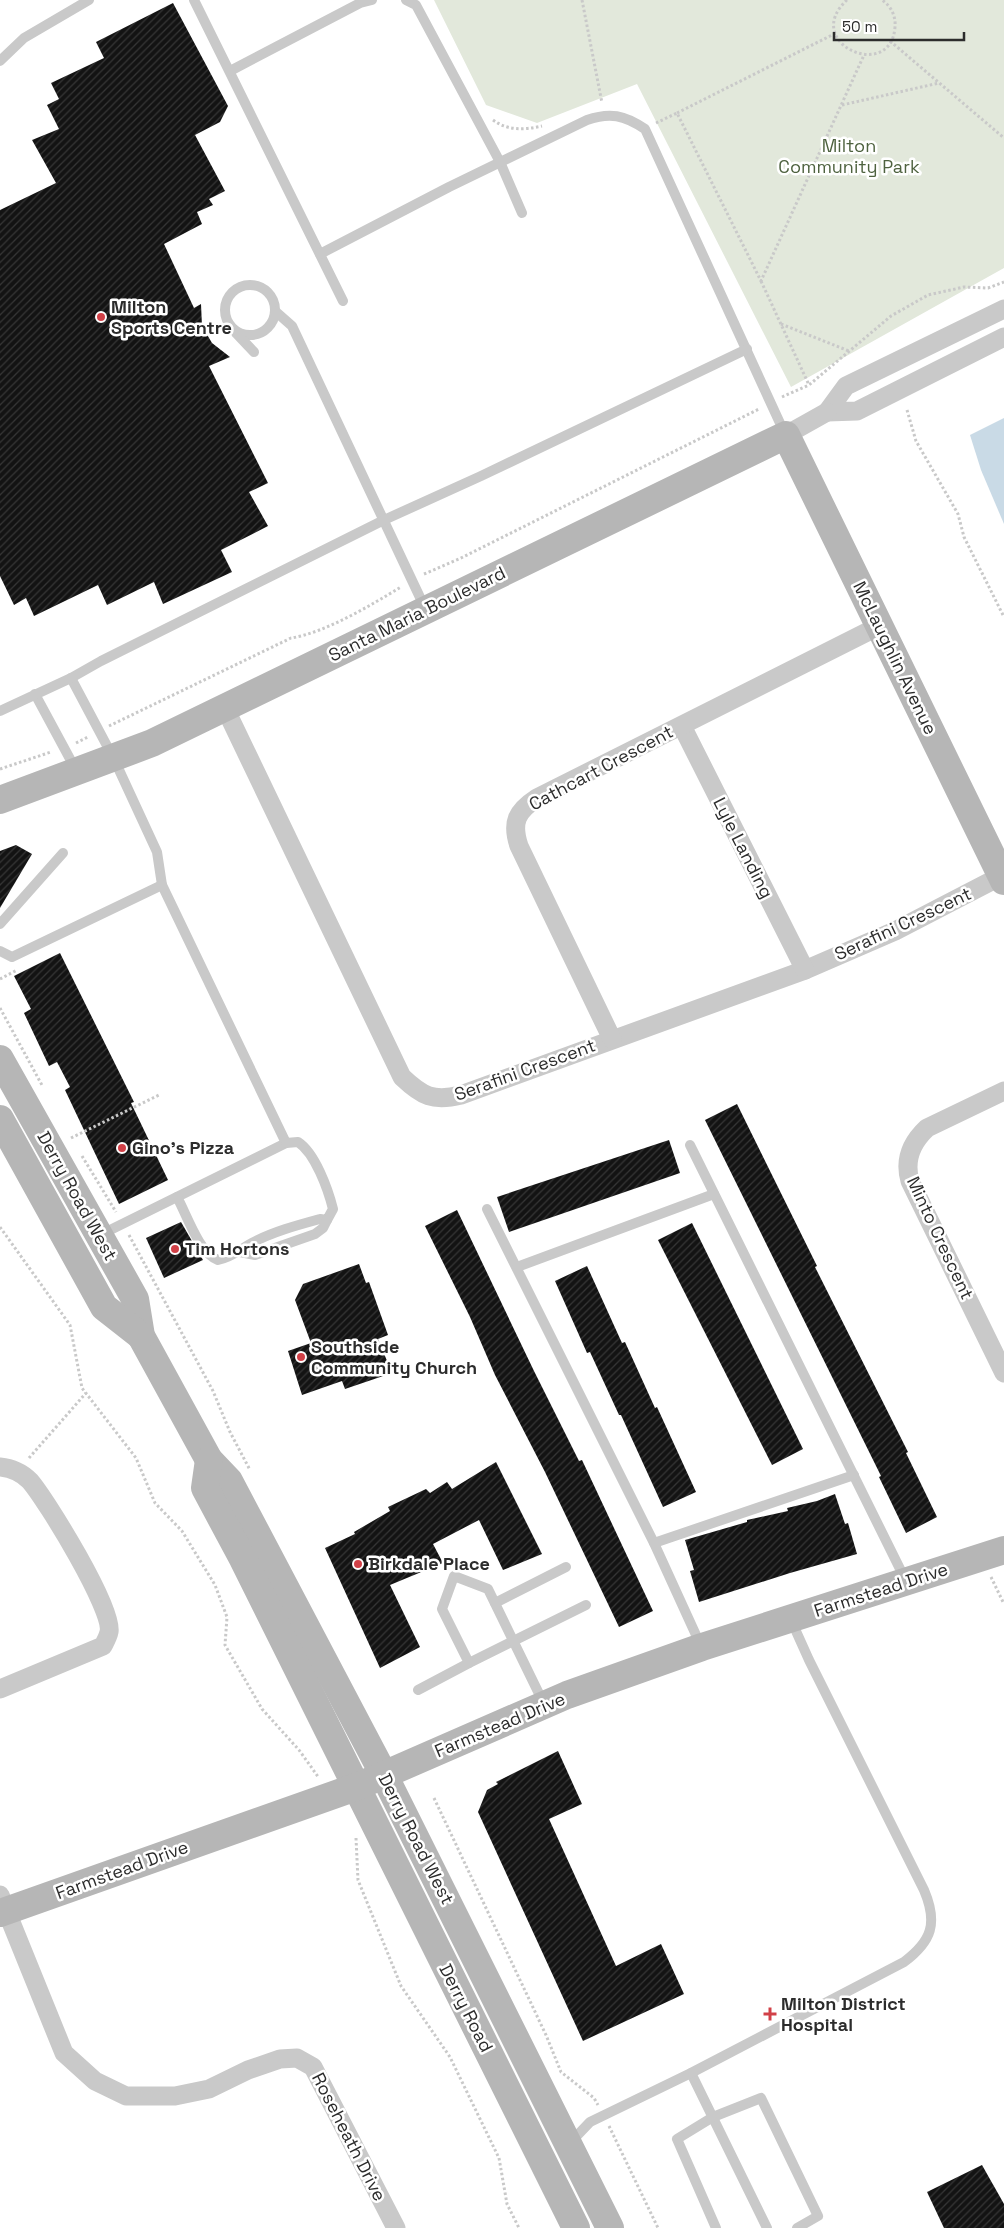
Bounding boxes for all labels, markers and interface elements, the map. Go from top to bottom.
scale bar [834,10,964,42]
text: 50 m [842,17,877,36]
park label: Milton Community Park [778,134,920,178]
place label: Milton Sports Centre [111,295,232,339]
marker: Milton Sports Centre [95,311,107,323]
street label: Santa Maria Boulevard [325,561,509,666]
street label: McLaughlin Avenue [848,577,943,738]
street label: Cathcart Crescent [525,720,677,815]
street label: Lyle Landing [708,793,779,902]
street label: Serafini Crescent [831,882,975,965]
street label: Serafini Crescent [451,1033,599,1106]
street label: Derry Road West [32,1127,122,1264]
place label: Gino's Pizza [132,1136,235,1159]
marker: Gino's Pizza [116,1142,128,1154]
street label: Minto Crescent [902,1173,979,1303]
place label: Tim Hortons [185,1237,289,1260]
marker: Tim Hortons [169,1243,181,1255]
place label: Southside Community Church [311,1335,477,1379]
marker: Southside Community Church [295,1351,307,1363]
place label: Birkdale Place [368,1552,490,1575]
street label: Farmstead Drive [811,1557,951,1622]
marker: Birkdale Place [352,1558,364,1570]
street label: Farmstead Drive [431,1687,569,1762]
street label: Derry Road West [373,1769,459,1908]
street label: Farmstead Drive [52,1835,191,1904]
street label: Derry Road [434,1960,498,2056]
place label: Milton District Hospital [781,1992,906,2036]
marker: Milton District Hospital [763,2007,777,2021]
street label: Roseheath Drive [307,2069,392,2205]

